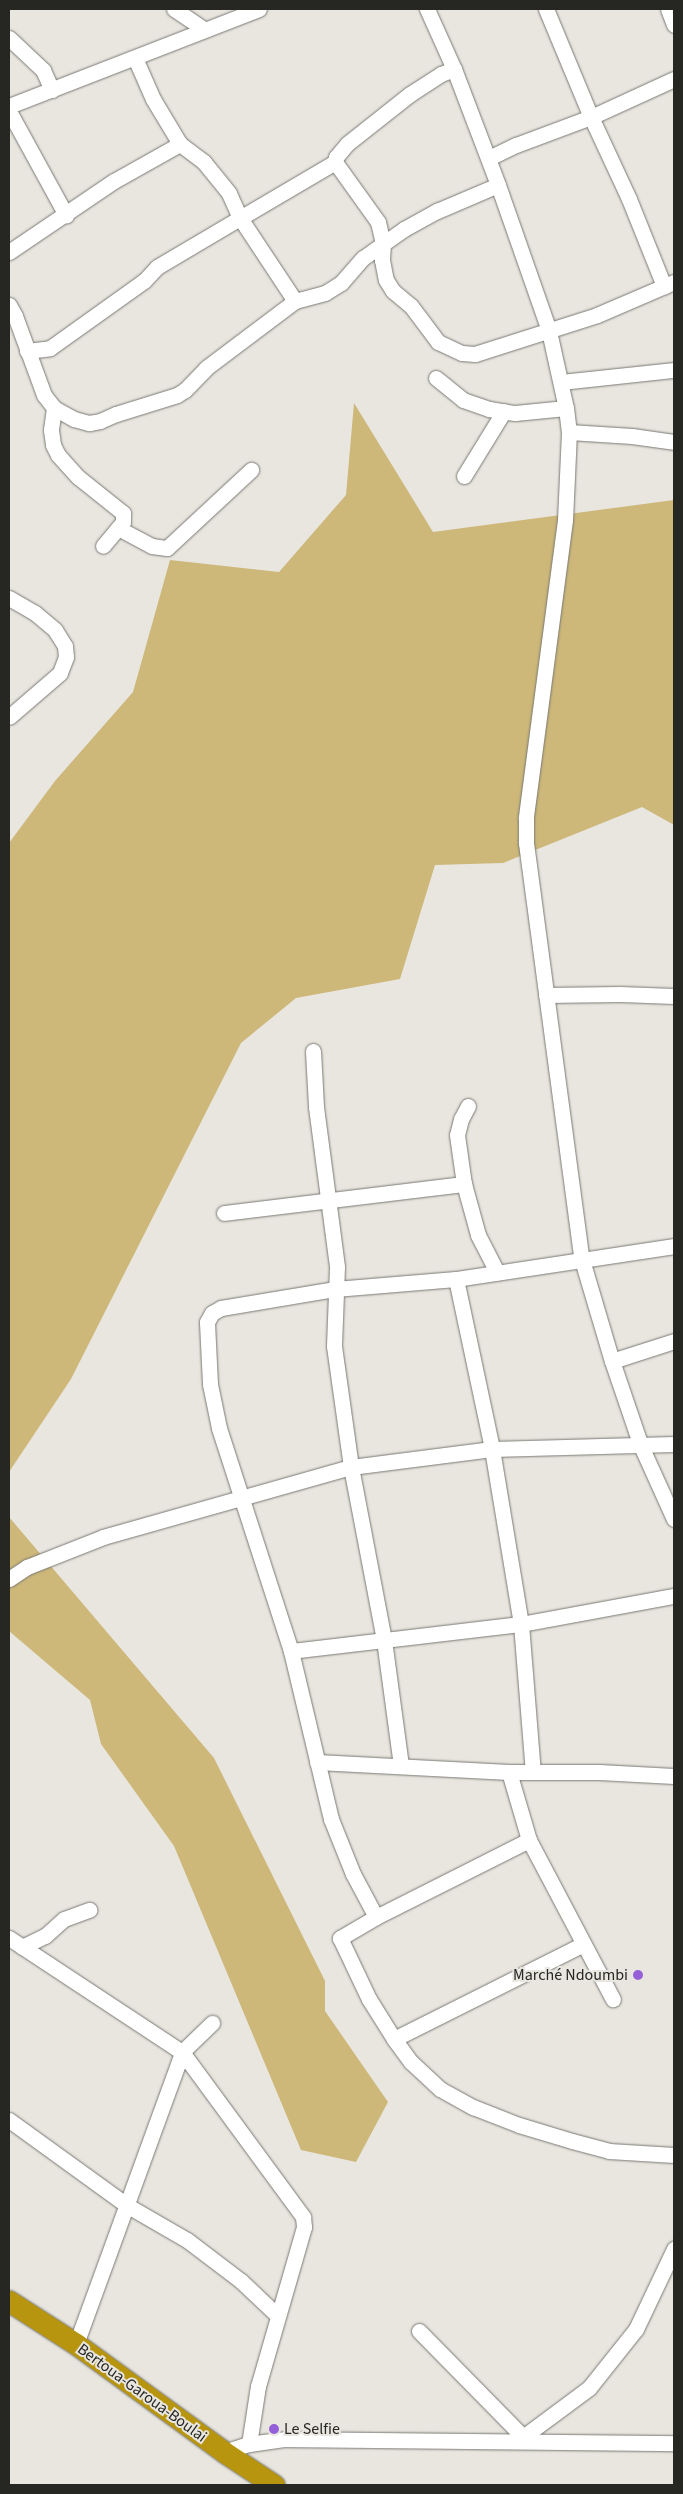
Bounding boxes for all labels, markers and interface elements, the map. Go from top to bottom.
place label: Marché Ndoumbi [513,1965,628,1985]
marker: Marché Ndoumbi [632,1969,644,1981]
street label: Bertoua-Garoua-Boulai [74,2340,210,2446]
place label: Le Selfie [284,2419,340,2439]
marker: Le Selfie [268,2423,280,2435]

